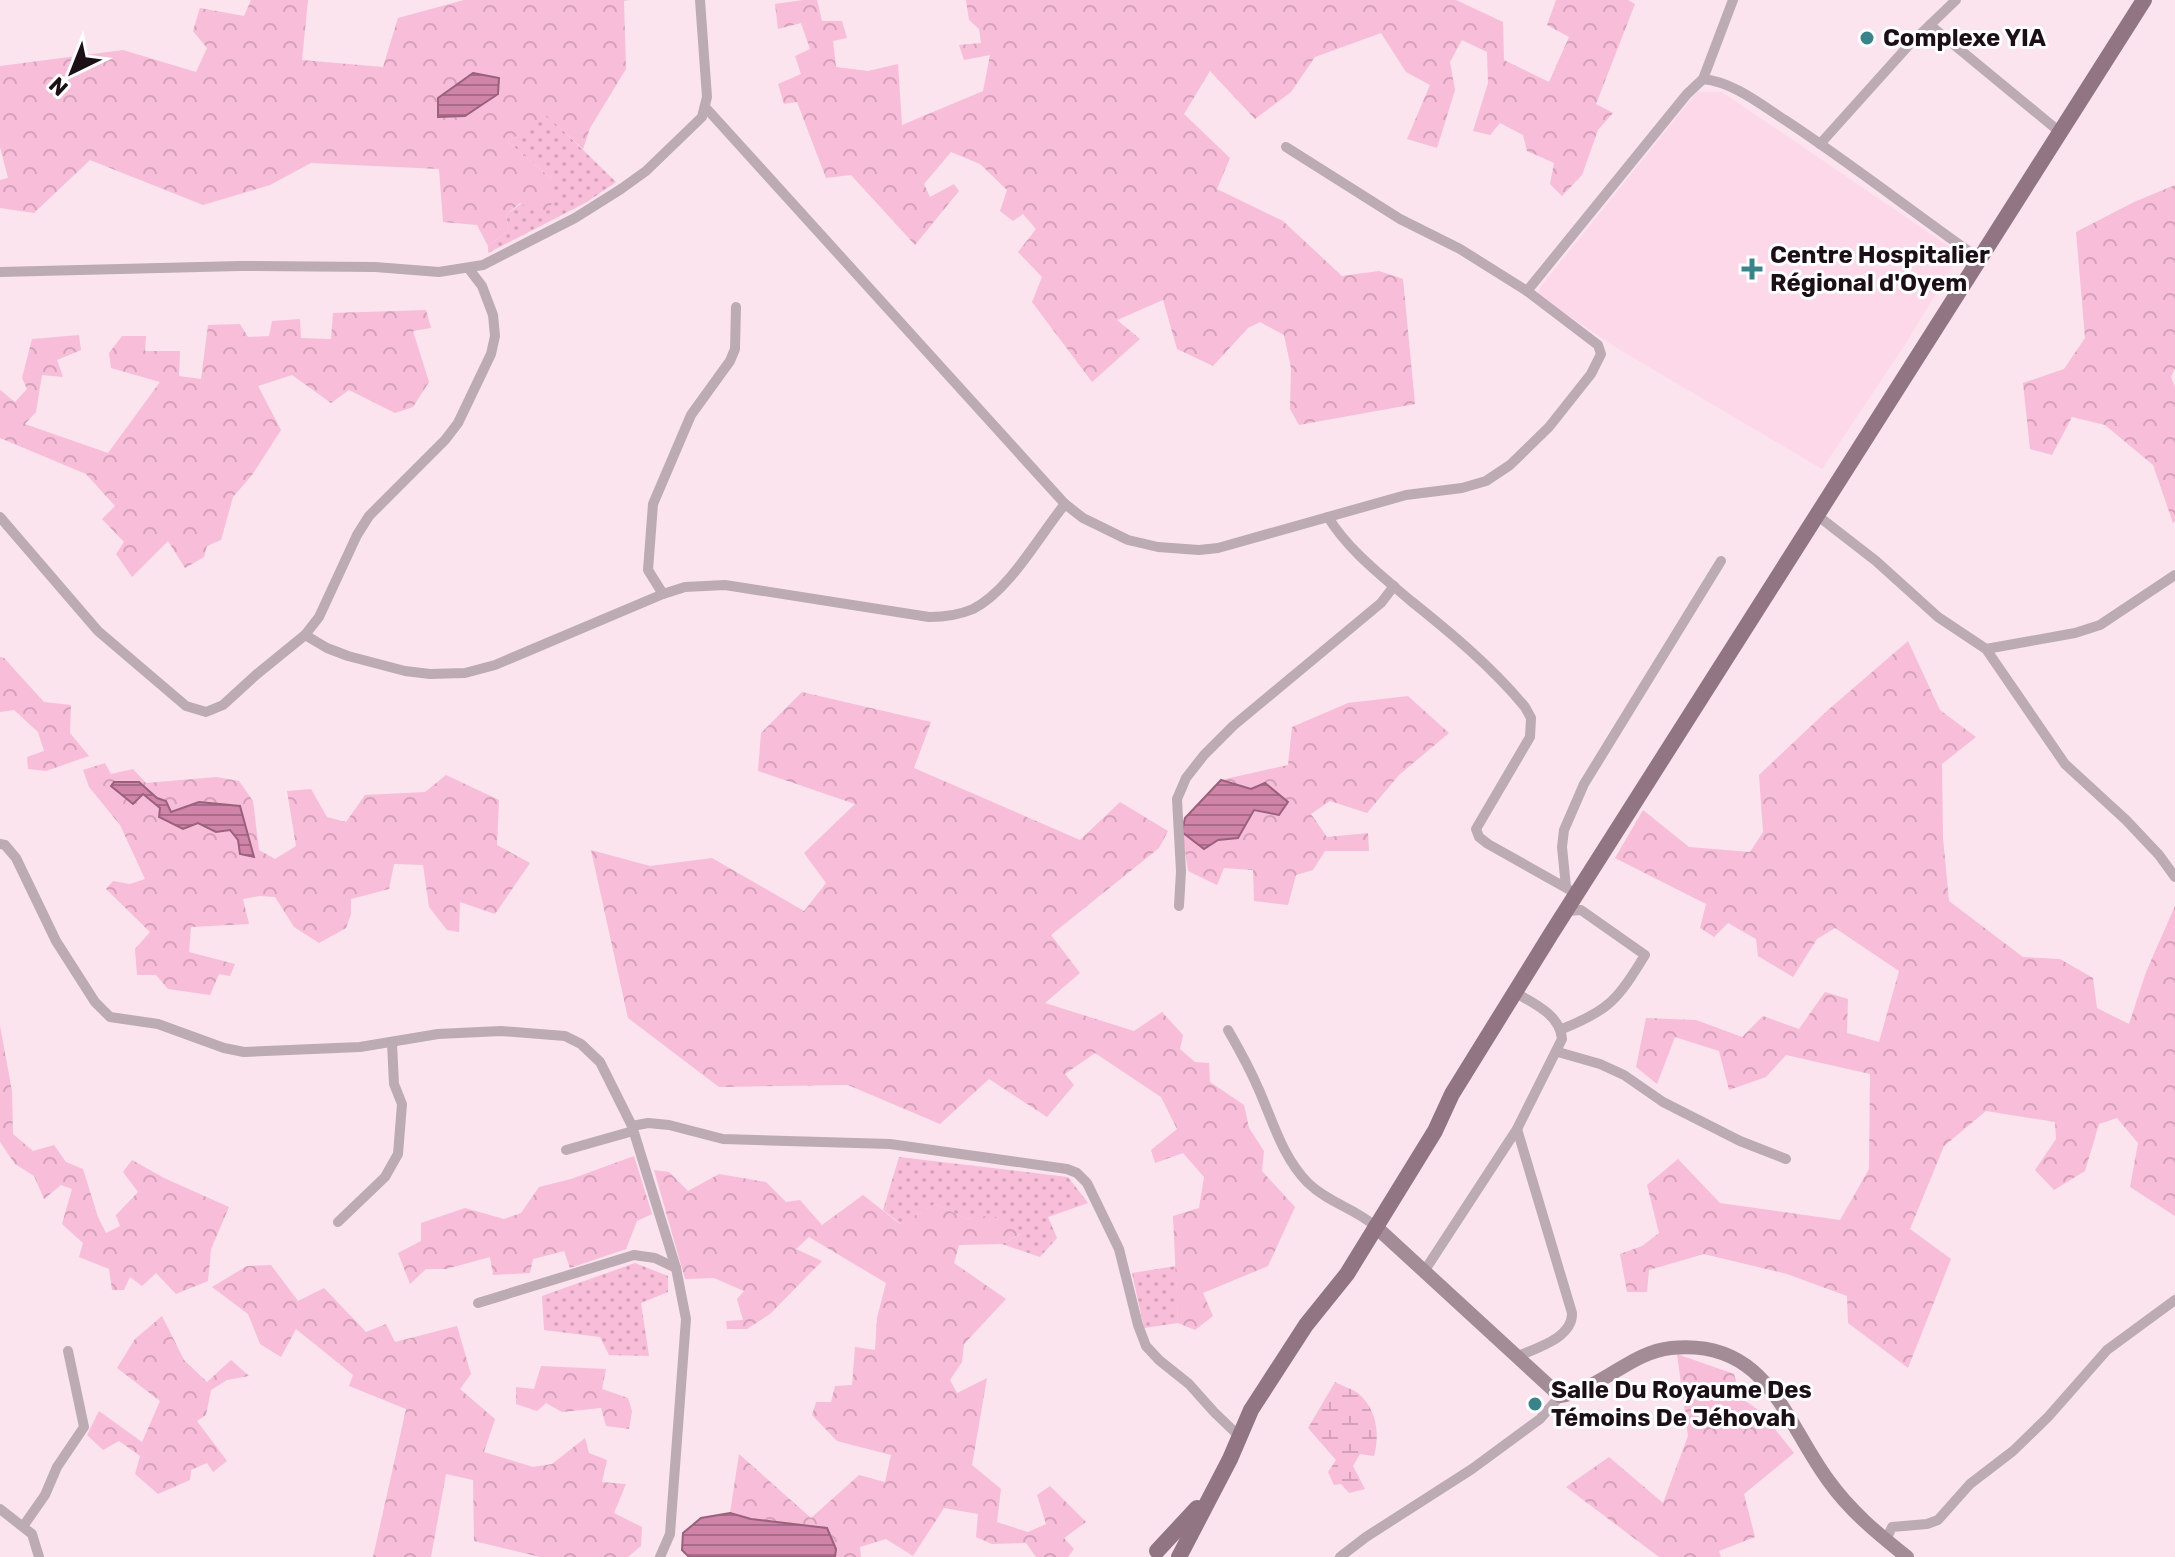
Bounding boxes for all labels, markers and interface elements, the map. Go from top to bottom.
place label: Complexe YIA [1883,24,2046,52]
marker: Complexe YIA [1858,29,1876,47]
north arrow [32,32,112,112]
text: N [44,71,74,102]
place label: Centre Hospitalier Régional d'Oyem [1770,241,1990,297]
marker: Centre Hospitalier Régional d'Oyem [1741,258,1763,280]
place label: Salle Du Royaume Des Témoins De Jéhovah [1551,1376,1812,1432]
marker: Salle Du Royaume Des Témoins De Jéhovah [1526,1395,1544,1413]

